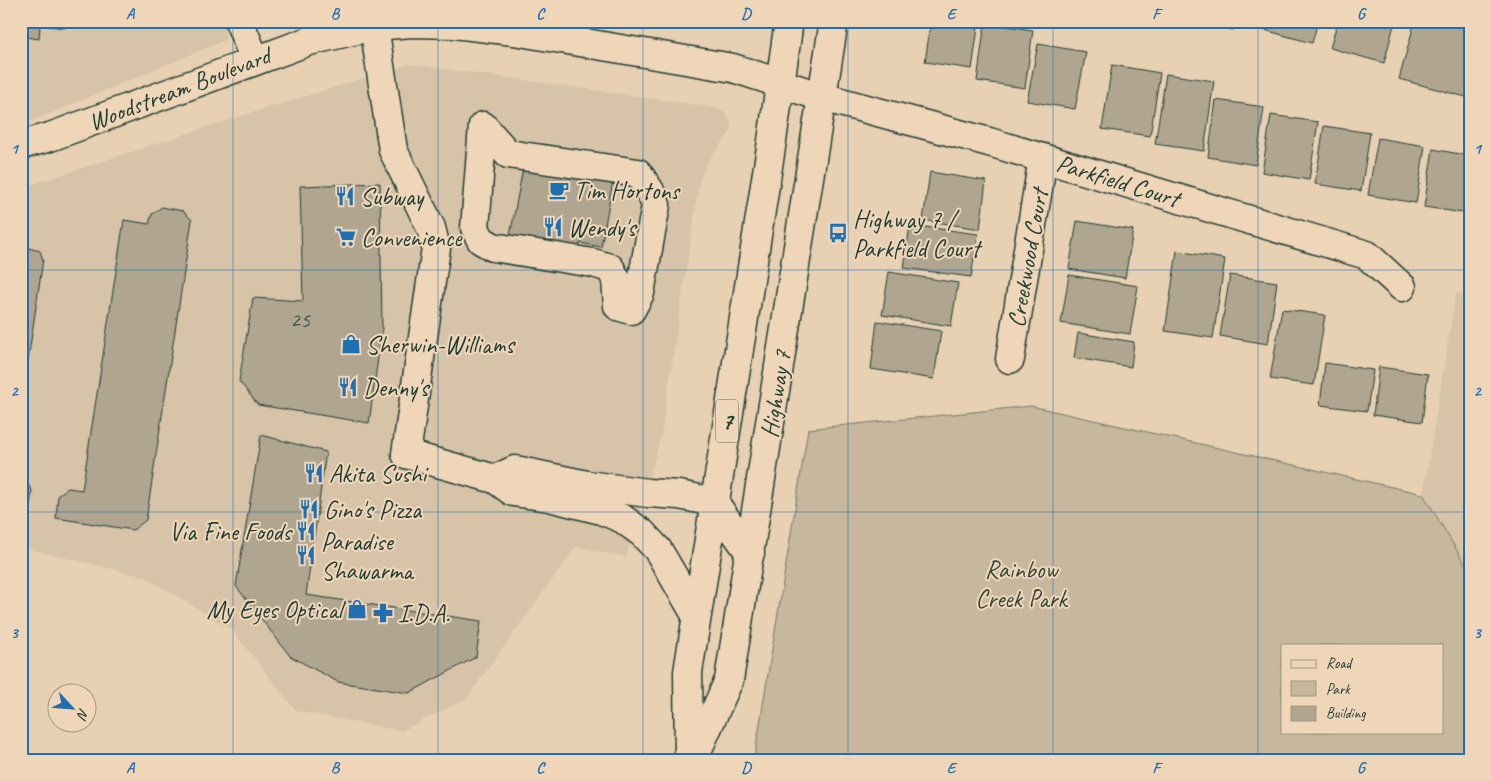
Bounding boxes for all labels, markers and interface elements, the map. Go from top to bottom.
text: A [126,4,136,24]
text: B [331,4,341,24]
text: C [536,4,546,24]
text: D [741,4,752,24]
text: E [947,4,958,24]
text: F [1152,4,1163,24]
text: G [1357,4,1367,24]
street label: Woodstream Boulevard [84,38,278,138]
text: 1 [10,139,19,159]
text: 1 [1473,139,1482,159]
street label: Parkfield Court [1053,147,1186,216]
place label: Tim Hortons [574,175,681,207]
cafe icon: Tim Hortons [548,179,570,201]
place label: Subway [360,181,425,213]
street label: Creekwood Court [1000,183,1057,330]
restaurant icon: Subway [334,185,356,207]
place label: Highway 7 / Parkfield Court [853,204,983,265]
place label: Wendy's [568,212,638,244]
restaurant icon: Wendy's [542,216,564,238]
place label: Convenience [361,222,463,254]
bus stop icon: Highway 7 / Parkfield Court [827,222,849,244]
supermarket icon: Convenience [335,226,357,248]
house number: 25 [290,306,311,334]
place label: Sherwin-Williams [366,329,516,361]
shop icon: Sherwin-Williams [340,333,362,355]
street label: Highway 7 [753,346,799,440]
place label: Denny's [363,372,431,404]
restaurant icon: Denny's [337,376,359,398]
text: 2 [10,381,19,401]
text: 2 [1473,381,1482,401]
road number: 7 [716,400,738,442]
place label: Akita Sushi [329,458,429,490]
restaurant icon: Akita Sushi [303,462,325,484]
place label: Gino's Pizza [324,494,423,526]
restaurant icon: Gino's Pizza [298,498,320,520]
place label: Via Fine Foods [169,516,293,548]
restaurant icon: Via Fine Foods [295,520,317,542]
place label: Paradise Shawarma [321,526,415,587]
restaurant icon: Paradise Shawarma [295,544,317,566]
park label: Rainbow Creek Park [975,554,1068,615]
place label: My Eyes Optical [207,594,347,626]
shop icon: My Eyes Optical [346,598,368,620]
place label: I.D.A. [398,598,450,630]
pharmacy icon: I.D.A. [372,602,394,624]
text: 3 [10,623,19,643]
text: 3 [1473,623,1482,643]
legend [1281,644,1444,734]
text: Road [1326,654,1353,673]
text: Park [1326,680,1351,699]
north arrow [48,684,98,734]
text: Building [1326,704,1366,723]
text: N [73,706,93,723]
text: A [126,758,136,778]
text: B [331,758,341,778]
text: C [536,758,546,778]
text: D [741,758,752,778]
text: E [947,758,958,778]
text: F [1152,758,1163,778]
text: G [1357,758,1367,778]

